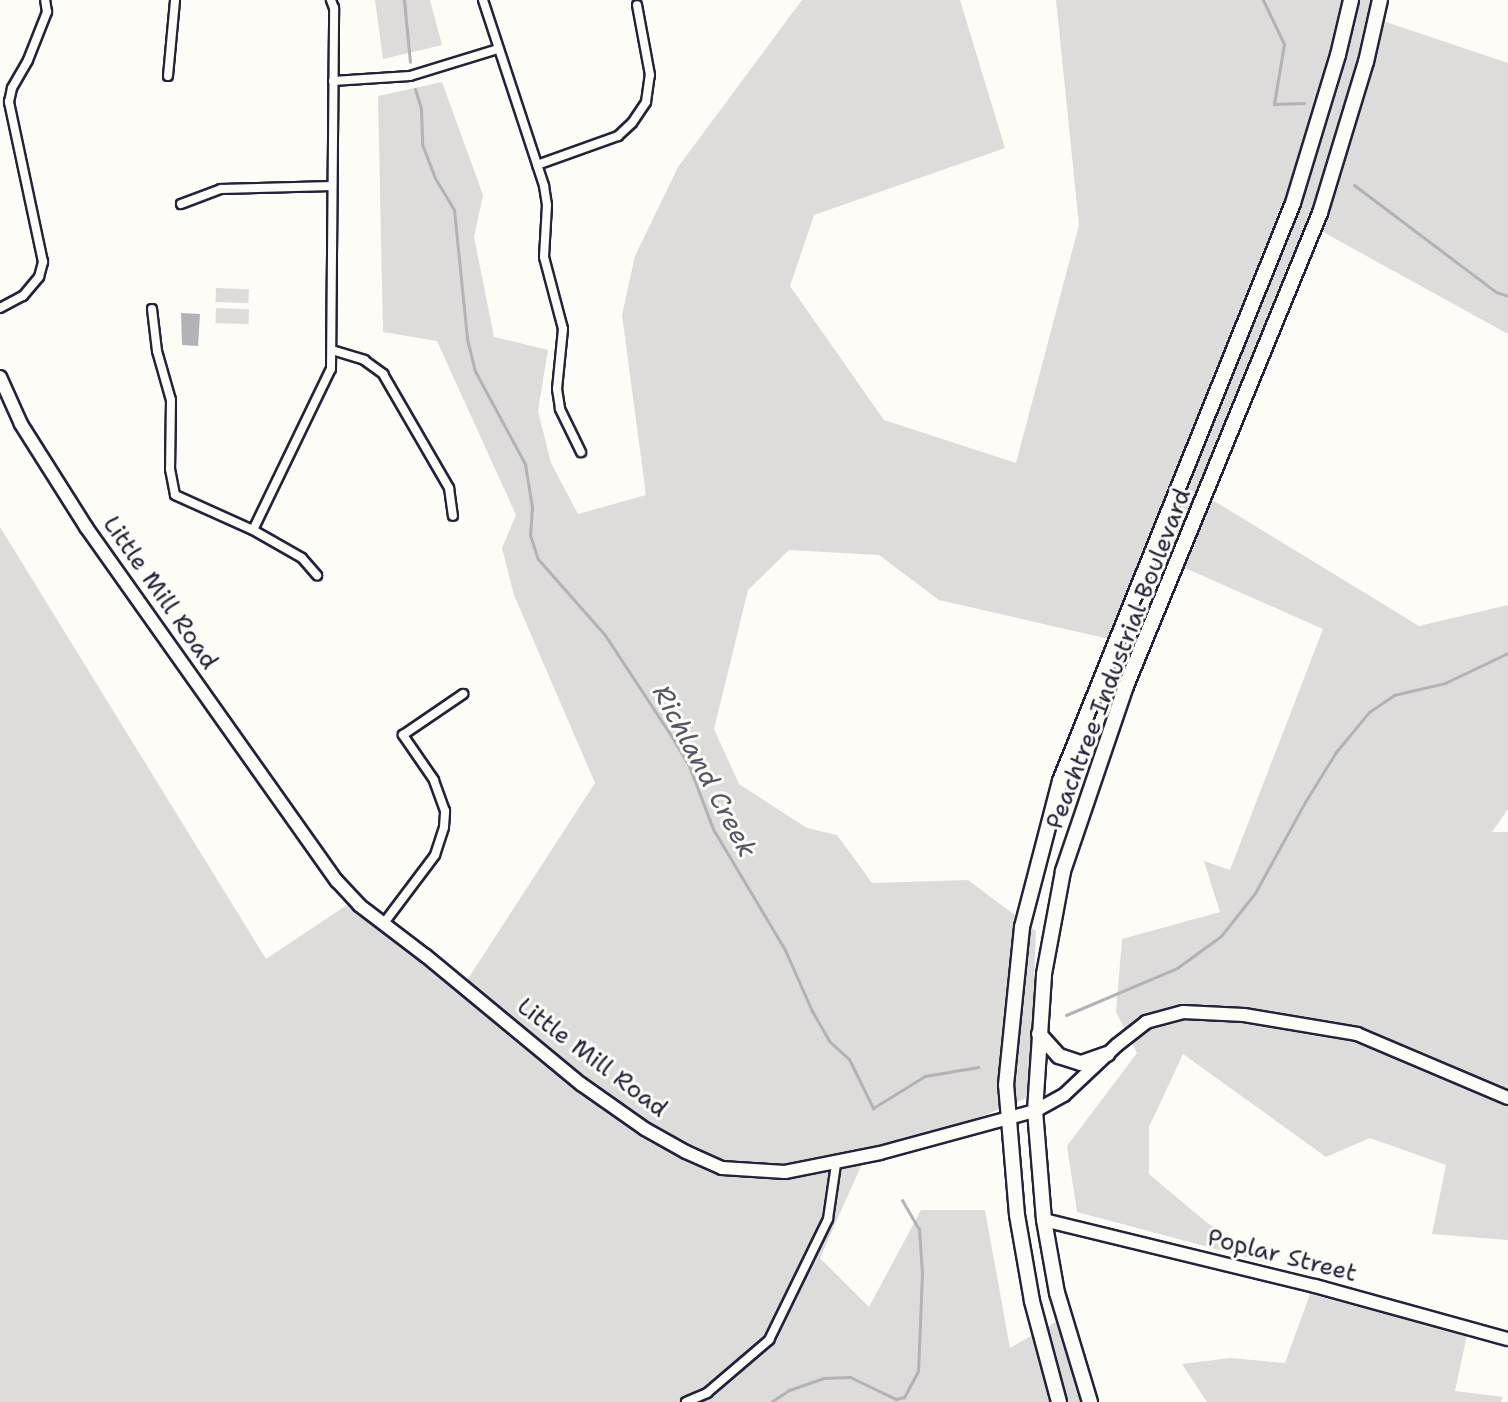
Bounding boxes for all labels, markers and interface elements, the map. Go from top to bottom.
street label: Peachtree Industrial Boulevard [1041,485,1197,833]
street label: Little Mill Road [96,511,224,675]
water label: Richland Creek [646,680,764,862]
street label: Little Mill Road [511,992,673,1124]
street label: Poplar Street [1204,1224,1360,1288]

